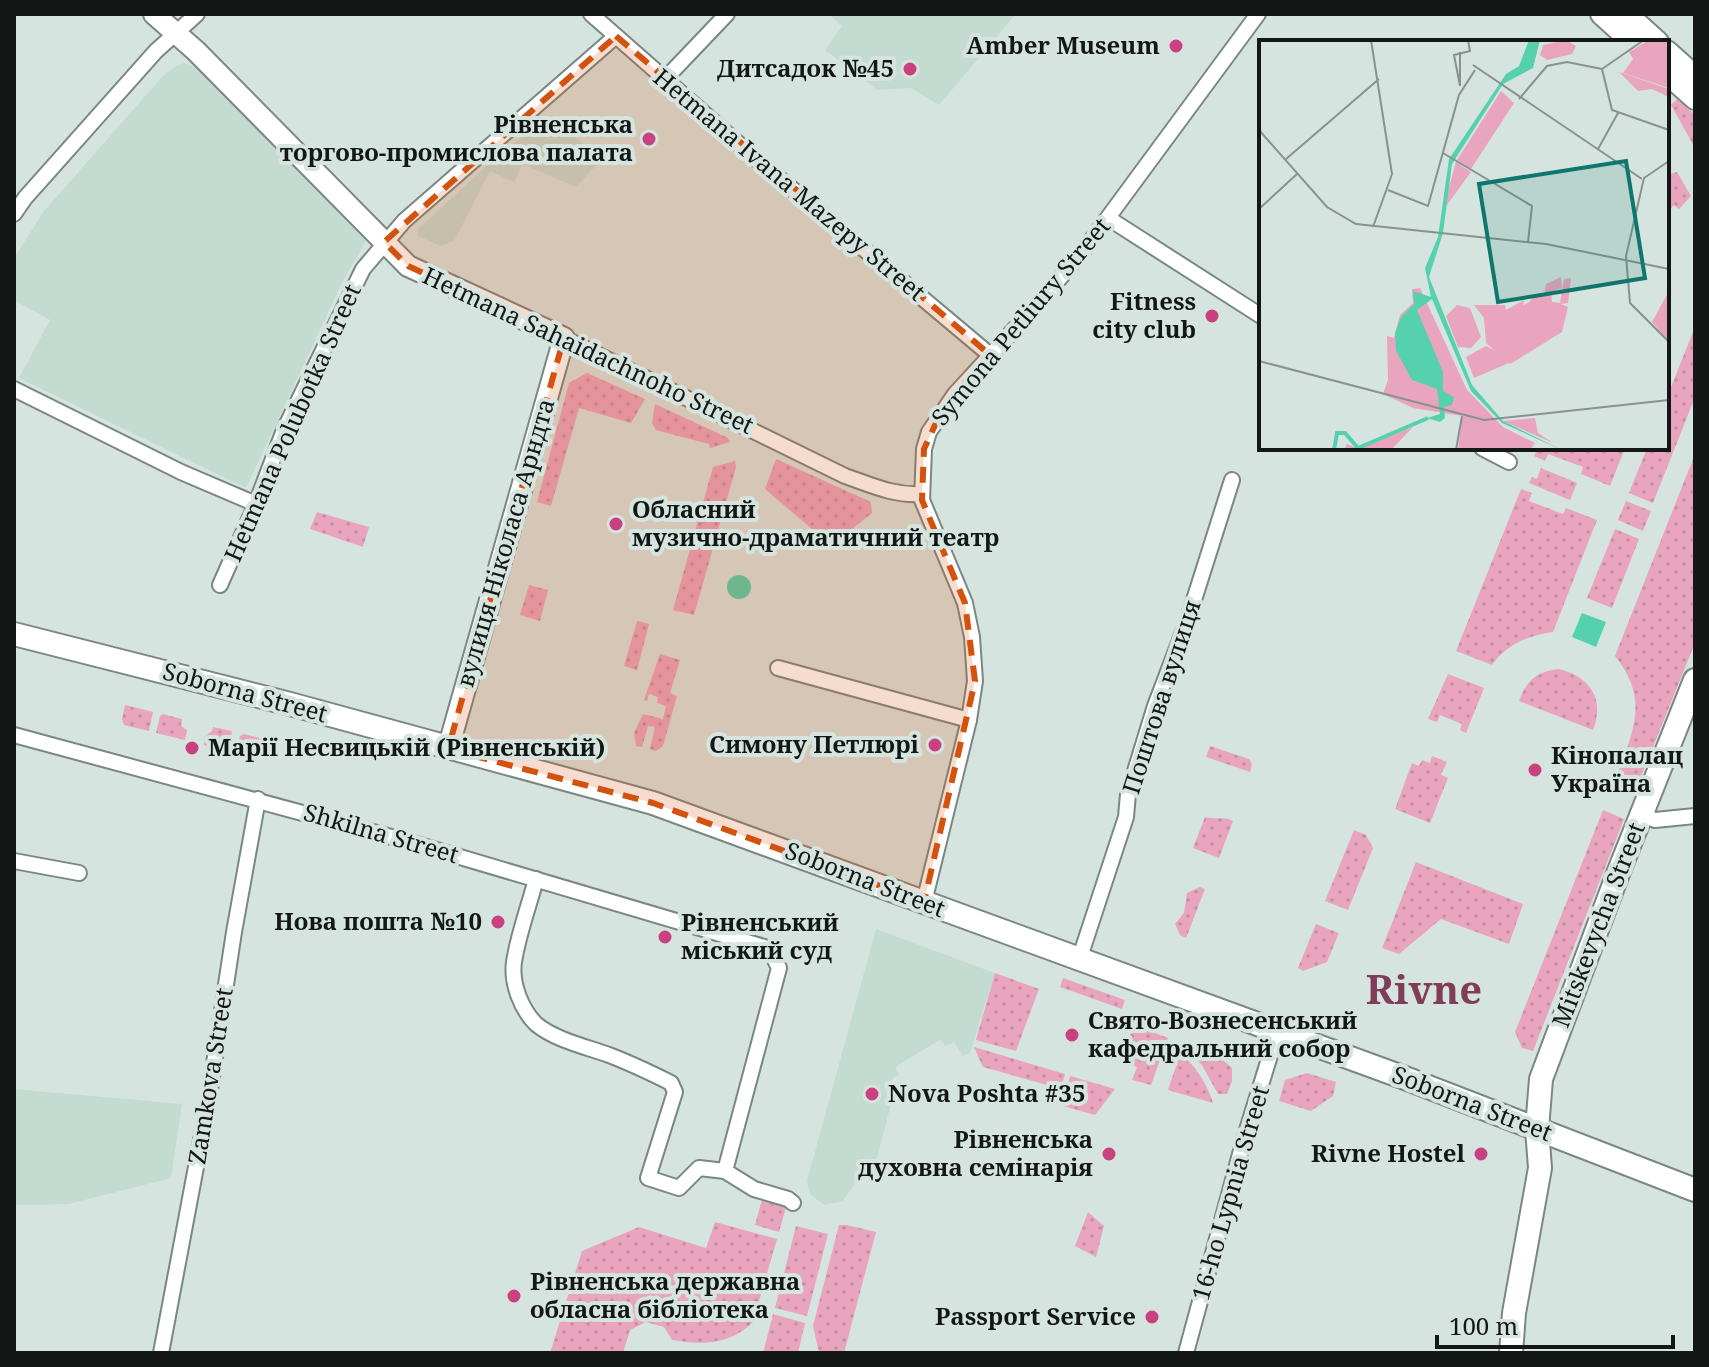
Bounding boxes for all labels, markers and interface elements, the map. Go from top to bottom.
place label: Amber Museum [966,28,1160,61]
marker: Amber Museum [1167,37,1185,55]
inset map [1259,40,1669,450]
place label: Дитсадок №45 [717,51,894,84]
street label: Hetmana Ivana Mazepy Street [647,60,933,307]
marker: Дитсадок №45 [901,60,919,78]
place label: Рівненська торгово-промислова палата [280,107,633,168]
marker: Рівненська торгово-промислова палата [640,130,658,148]
street label: Symona Petliury Street [923,210,1117,432]
street label: Hetmana Sahaidachnoho Street [418,258,759,441]
street label: Hetmana Polubotka Street [215,278,368,566]
place label: Fitness city club [1092,284,1196,345]
marker: Fitness city club [1203,307,1221,325]
street label: вулиця Ніколаса Арндта [448,394,562,691]
place label: Обласний музично-драматичний театр [632,492,999,553]
marker: Обласний музично-драматичний театр [607,515,625,533]
street label: Поштова вулиця [1114,595,1208,798]
street label: Soborna Street [160,654,331,729]
place label: Симону Петлюрі [709,727,920,760]
place label: Марії Несвицькій (Рівненській) [208,730,605,763]
marker: Симону Петлюрі [926,736,944,754]
place label: Кінопалац Україна [1551,738,1683,799]
marker: Марії Несвицькій (Рівненській) [183,739,201,757]
marker: Кінопалац Україна [1526,761,1544,779]
street label: Shkilna Street [300,795,463,870]
street label: Mitskevycha Street [1543,817,1652,1032]
street label: Soborna Street [781,833,950,924]
place label: Нова пошта №10 [274,904,482,937]
place label: Рівненський міський суд [681,905,839,966]
marker: Нова пошта №10 [489,913,507,931]
marker: Рівненський міський суд [656,928,674,946]
district label: Rivne [1366,961,1482,1016]
street label: Zamkova Street [179,985,240,1166]
place label: Свято-Вознесенський кафедральний собор [1088,1003,1357,1064]
marker: Свято-Вознесенський кафедральний собор [1063,1026,1081,1044]
street label: Soborna Street [1388,1057,1557,1148]
place label: Nova Poshta #35 [888,1076,1085,1109]
street label: 16-ho Lypnia Street [1183,1081,1276,1304]
marker: Nova Poshta #35 [863,1085,881,1103]
place label: Рівненська духовна семінарія [858,1122,1093,1183]
place label: Rivne Hostel [1311,1136,1466,1169]
marker: Рівненська духовна семінарія [1100,1145,1118,1163]
marker: Rivne Hostel [1472,1145,1490,1163]
place label: Рівненська державна обласна бібліотека [530,1264,800,1325]
marker: Рівненська державна обласна бібліотека [505,1287,523,1305]
place label: Passport Service [935,1299,1136,1332]
scale bar [1437,1299,1673,1349]
marker: Passport Service [1143,1308,1161,1326]
text: 100 m [1449,1309,1518,1342]

